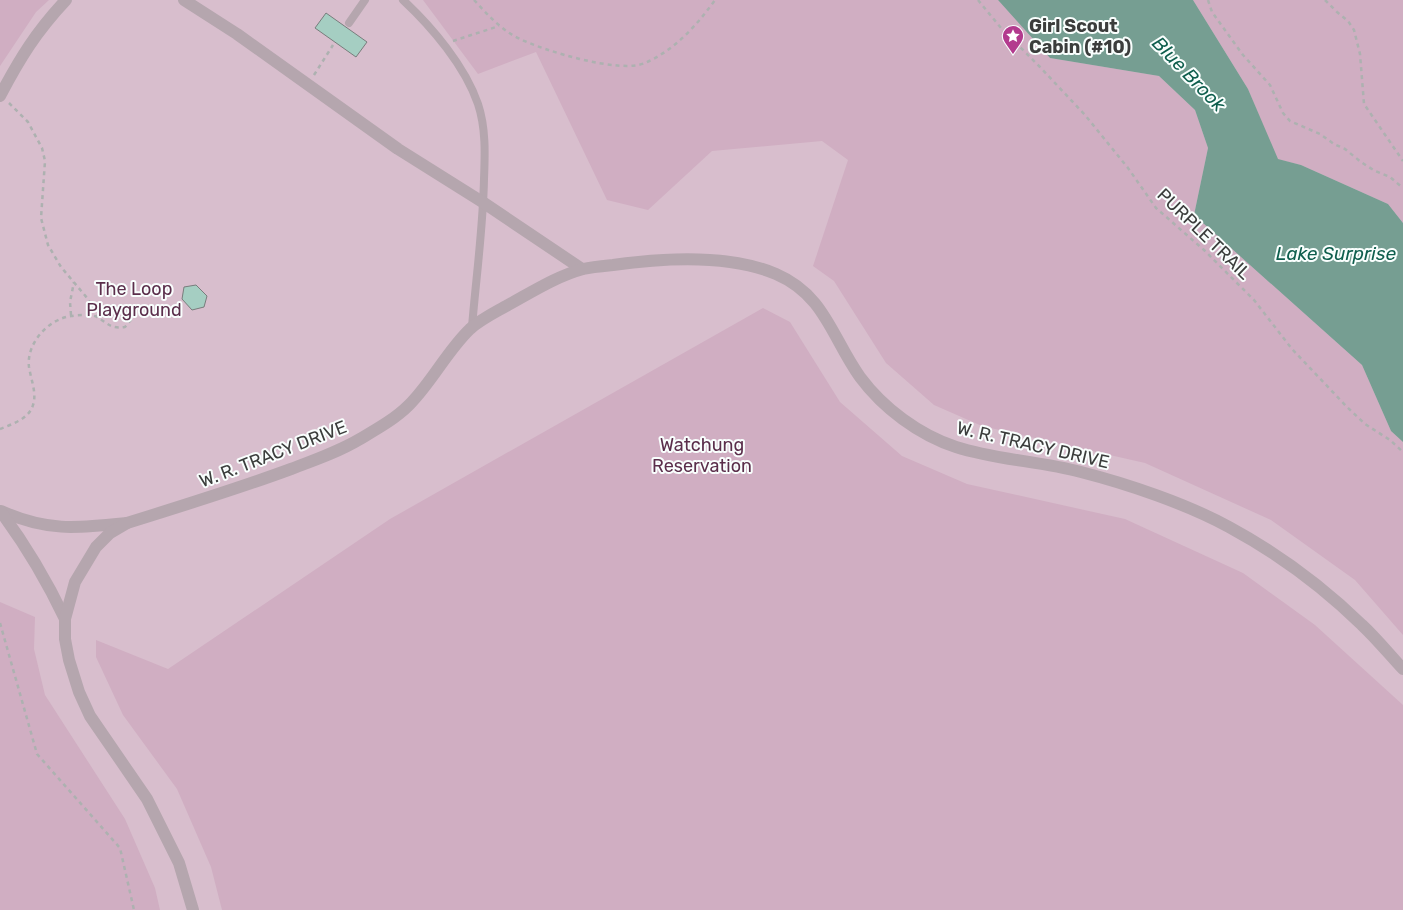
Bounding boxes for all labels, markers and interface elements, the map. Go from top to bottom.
place label: Girl Scout Cabin (#10) [1029,15,1131,58]
place icon: Girl Scout Cabin (#10) [1001,24,1025,55]
water label: Blue Brook [1148,32,1231,117]
street label: PURPLE TRAIL [1153,184,1255,284]
water label: Lake Surprise [1276,242,1397,265]
park label: The Loop Playground [86,278,182,321]
street label: W. R. TRACY DRIVE [196,416,350,492]
street label: W. R. TRACY DRIVE [955,417,1111,473]
park label: Watchung Reservation [652,434,752,477]

